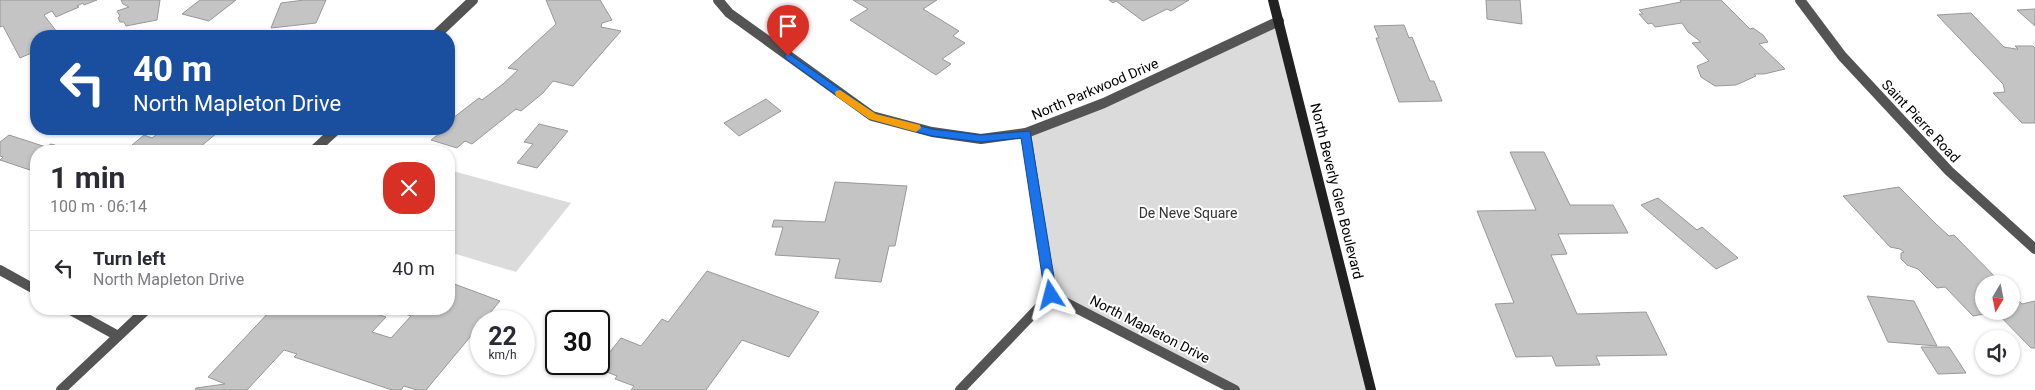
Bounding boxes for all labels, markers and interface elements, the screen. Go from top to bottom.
pin [767,5,809,56]
icon: arrive [774,12,802,40]
text: 40 m [133,49,212,90]
icon: left [50,50,115,115]
street label: North Parkwood Drive [1029,55,1161,123]
street label: Saint Pierre Road [1879,76,1963,166]
text: North Mapleton Drive [133,91,341,116]
street label: North Beverly Glen Boulevard [1307,101,1367,281]
text: 1 min [50,160,125,195]
button: close [383,162,435,214]
text: 100 m · 06:14 [50,197,147,216]
park label: De Neve Square [1139,205,1237,221]
text: Turn left [93,247,166,270]
icon: left [50,254,78,282]
text: 40 m [392,257,435,280]
position arrow [1024,268,1076,320]
text: North Mapleton Drive [93,270,244,289]
north arrow [1975,275,2020,320]
map controls [1975,275,2020,375]
street label: North Mapleton Drive [1087,292,1213,366]
speed limit sign: 30 [545,310,610,375]
text: 22 [488,322,517,351]
button: sound [1975,330,2020,375]
text: km/h [488,348,517,362]

